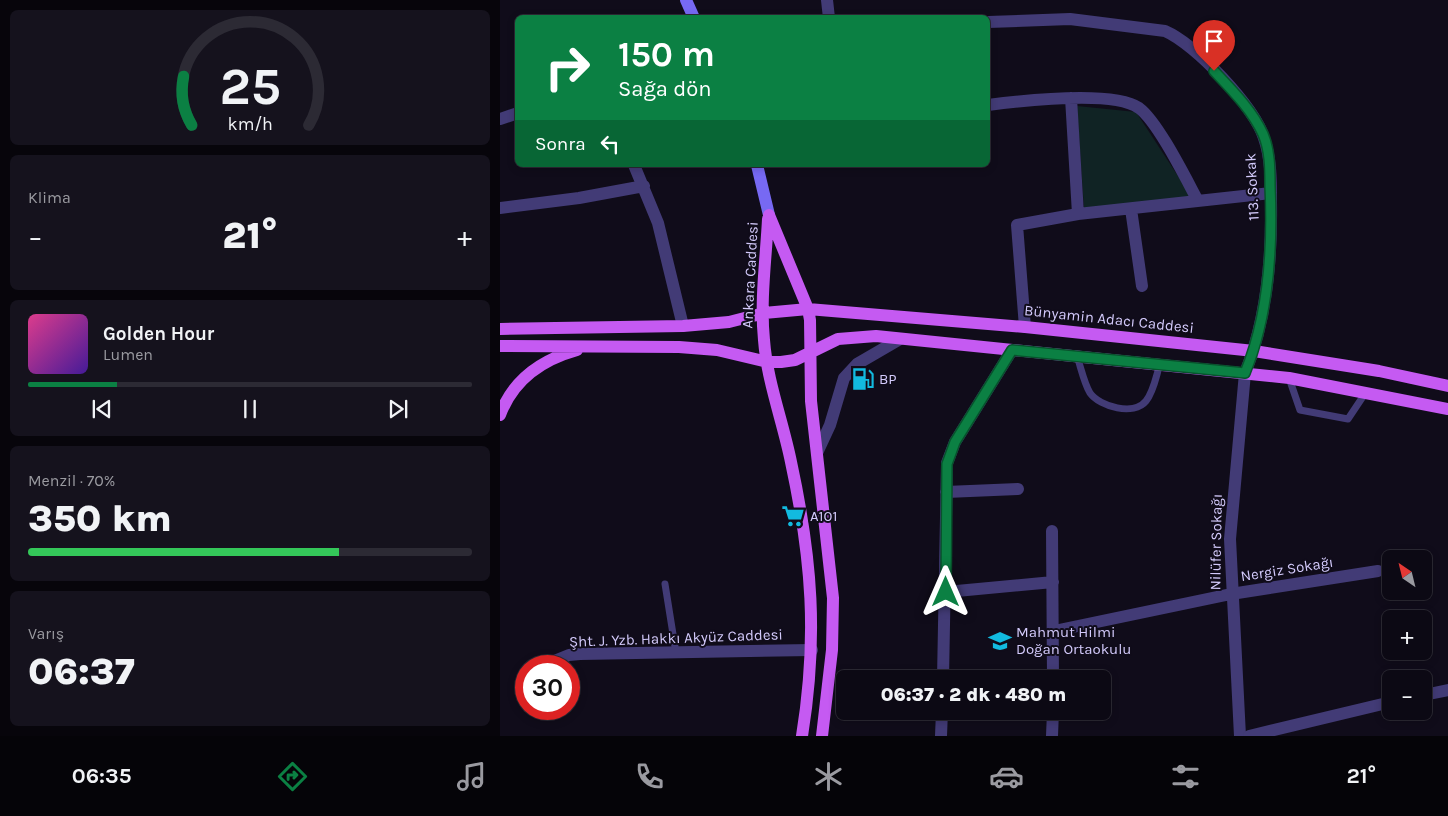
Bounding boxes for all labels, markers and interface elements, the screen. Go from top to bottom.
pin [1193,20,1235,71]
icon: arrive [1200,27,1228,55]
text: 150 m [618,34,715,75]
icon: right [535,35,600,100]
text: 25 [219,56,281,117]
text: Sağa dön [618,76,712,102]
text: km/h [227,114,273,135]
icon: left [596,130,624,158]
text: Sonra [535,133,586,155]
street label: 113. Sokak [1241,153,1263,221]
text: Klima [28,188,71,207]
text: 21° [222,213,278,258]
text: − [28,220,43,253]
text: + [457,220,472,253]
street label: Ankara Caddesi [738,221,762,329]
street label: Bünyamin Adacı Caddesi [1023,301,1195,337]
text: Golden Hour [103,323,214,345]
text: Lumen [103,345,153,364]
fuel station icon: BP [850,366,876,392]
place label: BP [879,370,897,388]
icon: previous [88,395,116,423]
icon: pause [236,395,264,423]
icon: next [384,395,412,423]
text: Menzil · 70% [28,471,115,490]
street label: Nilüfer Sokağı [1206,493,1226,591]
text: 350 km [28,496,172,541]
supermarket icon: A101 [780,503,806,529]
place label: A101 [810,507,837,525]
north arrow [1382,550,1432,600]
map controls [1382,550,1432,720]
street label: Nergiz Sokağı [1239,553,1335,585]
position arrow [919,565,971,617]
button: + [1382,610,1432,660]
place label: Mahmut Hilmi Doğan Ortaokulu [1016,623,1131,658]
text: Varış [28,624,64,643]
street label: Şht. J. Yzb. Hakkı Akyüz Caddesi [569,625,783,651]
school or university icon: Mahmut Hilmi Doğan Ortaokulu [987,628,1013,654]
text: 06:37 [28,649,135,694]
speed limit sign: 30 [515,655,580,720]
button: − [1382,670,1432,720]
text: 06:37 · 2 dk · 480 m [881,684,1066,706]
icon: directions [275,759,310,794]
icon: music [454,759,489,794]
icon: phone [632,759,667,794]
icon: climate [811,759,846,794]
icon: car [989,759,1024,794]
icon: filters [1168,759,1203,794]
text: 06:35 [72,763,131,789]
text: 21° [1346,763,1376,789]

